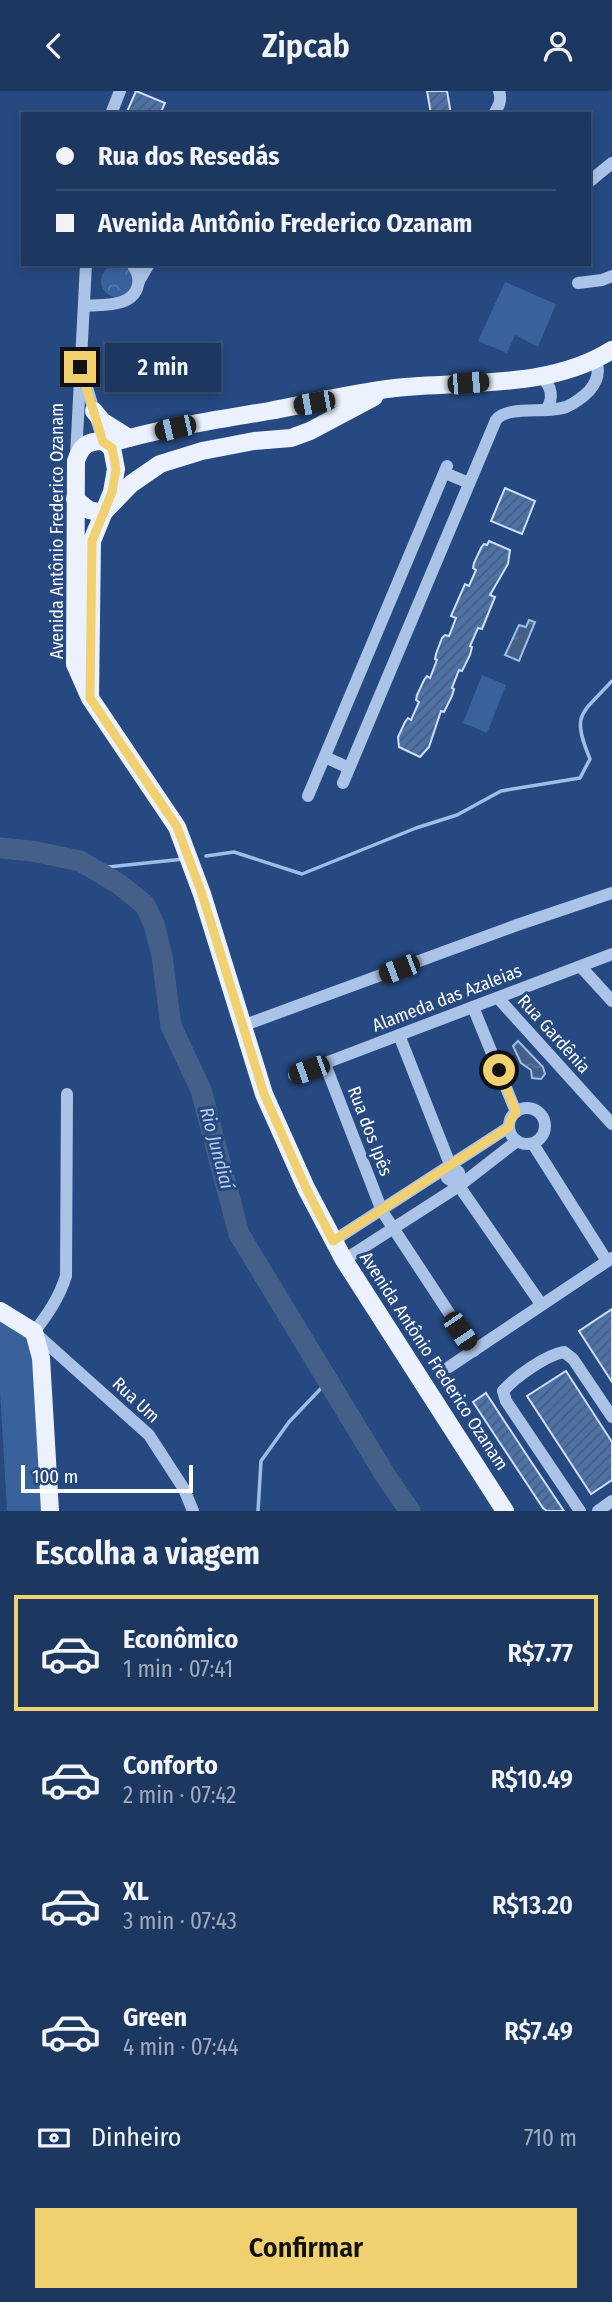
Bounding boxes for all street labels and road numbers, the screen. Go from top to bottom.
street label: Avenida Antônio Frederico Ozanam [46,403,68,659]
street label: Alameda das Azaleias [369,959,525,1037]
street label: Rua Gardênia [513,990,595,1078]
street label: Rua dos Ipês [343,1083,397,1179]
street label: Avenida Antônio Frederico Ozanam [355,1248,513,1474]
street label: Rua Um [108,1373,164,1427]

